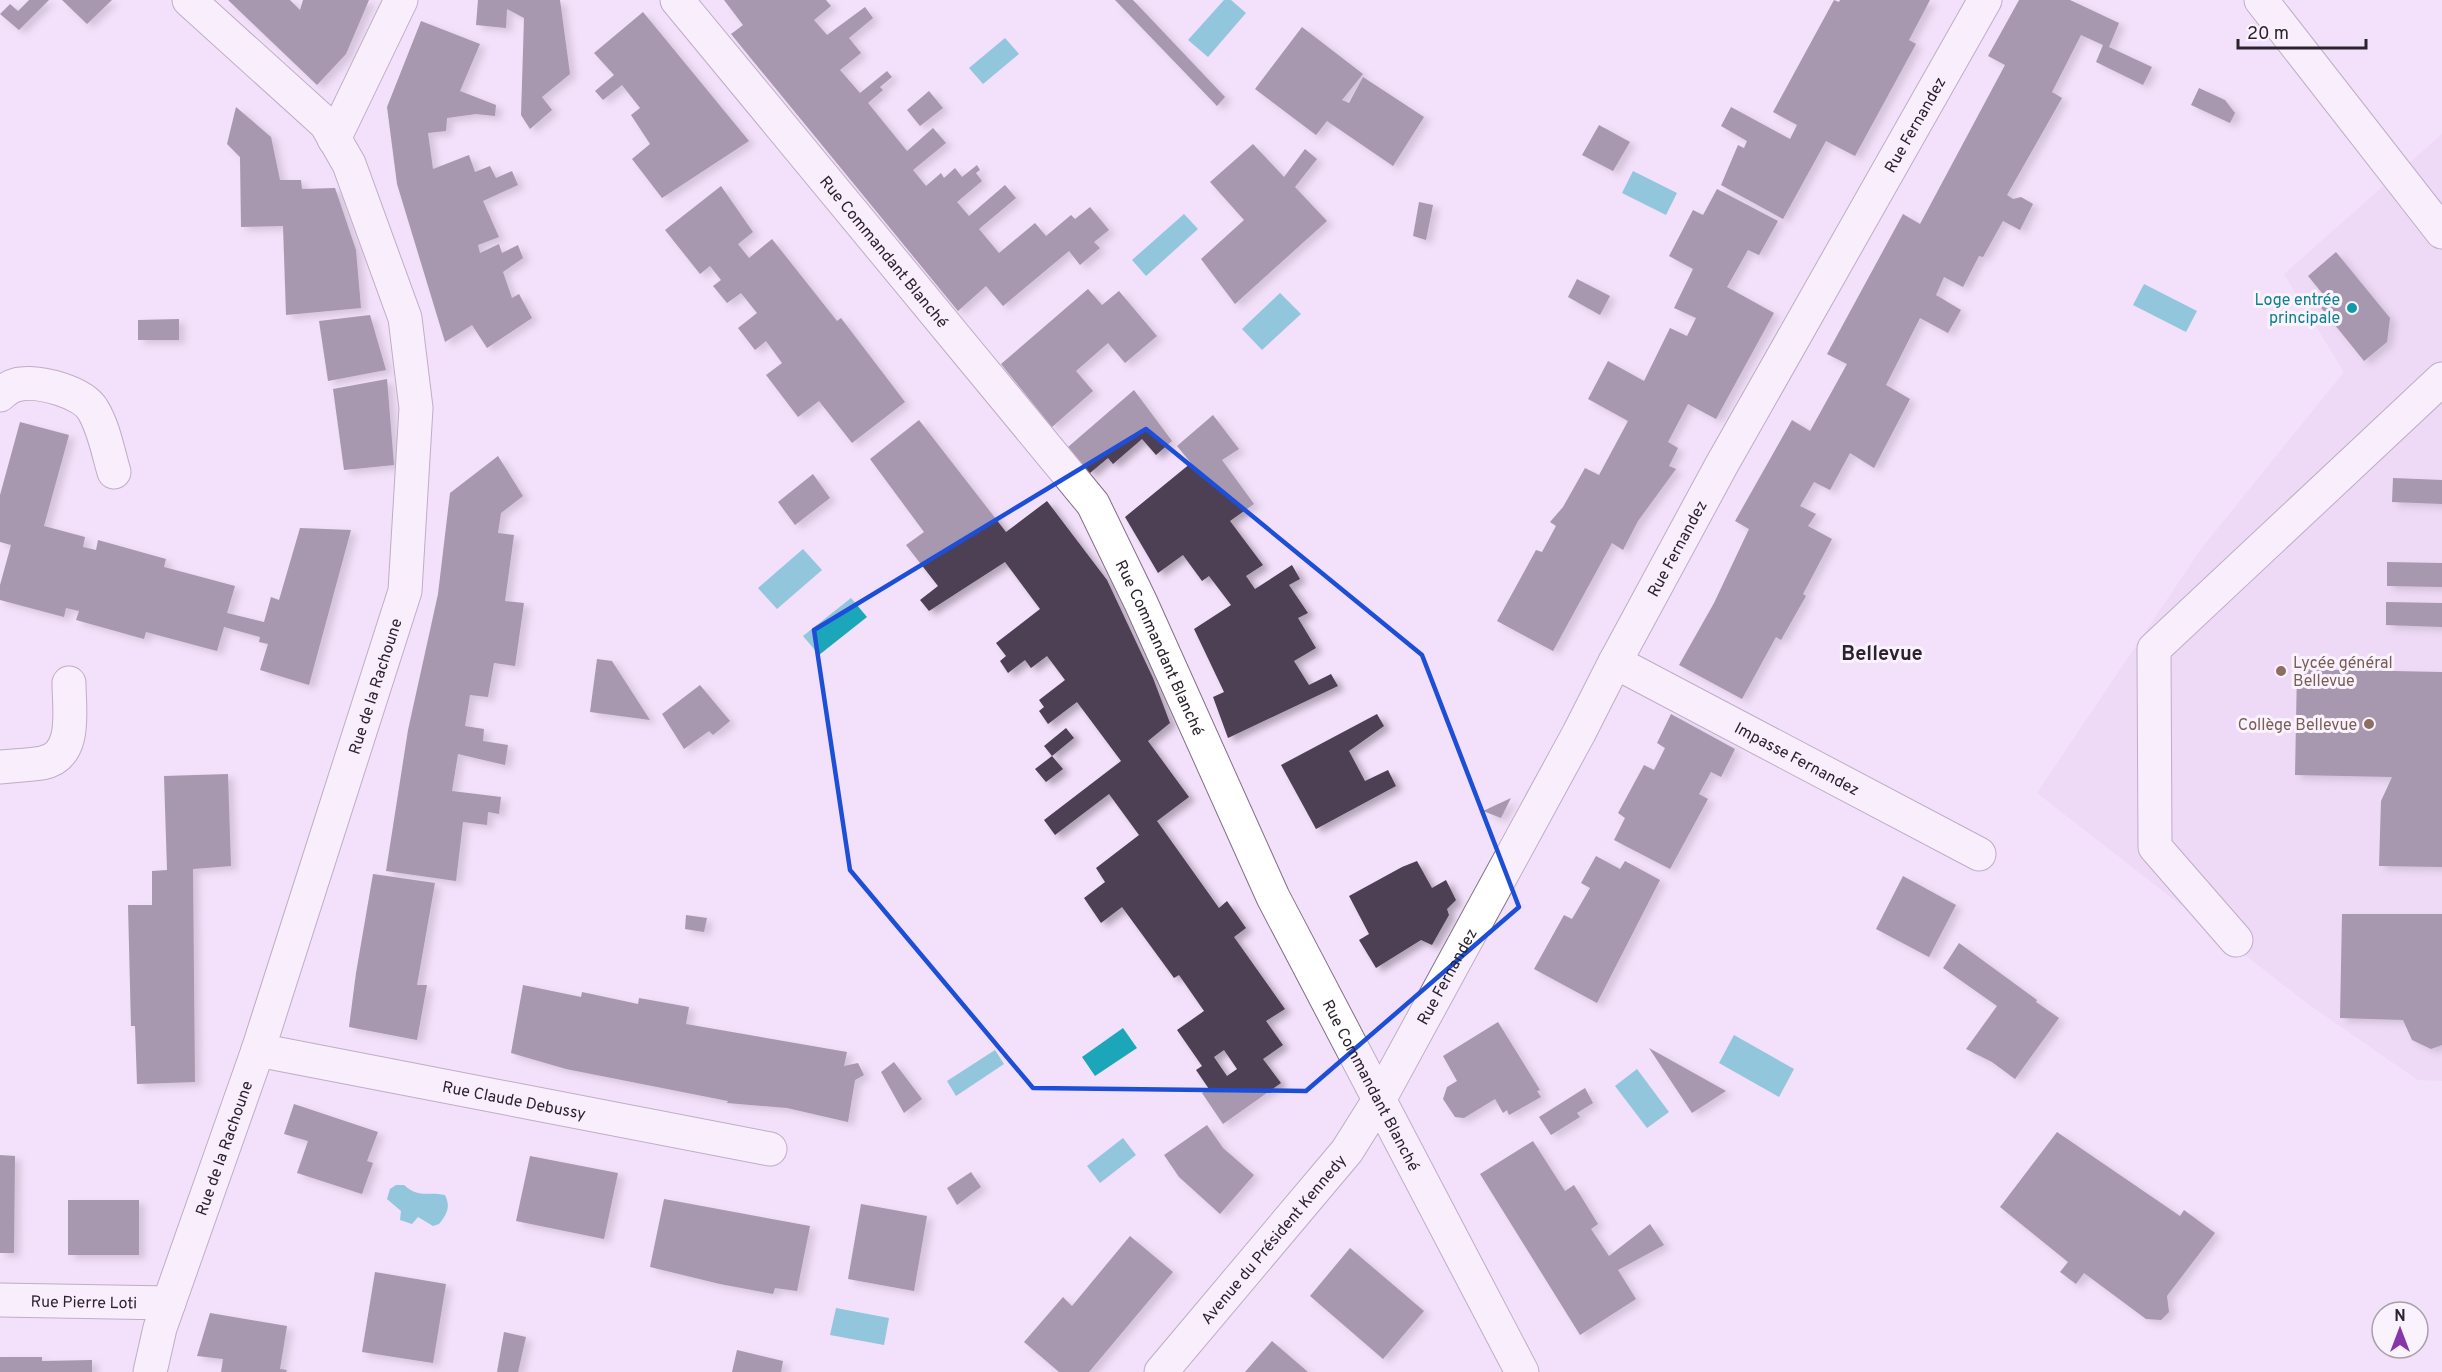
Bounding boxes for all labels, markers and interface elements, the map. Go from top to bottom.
scale bar [2238,12,2366,50]
text: 20 m [2247,23,2289,46]
street label: Rue Fernandez [1881,74,1951,177]
street label: Rue Commandant Blanché [814,173,951,333]
place label: Loge entrée principale [2255,291,2340,329]
marker: Loge entrée principale [2345,301,2359,315]
street label: Rue Fernandez [1644,497,1713,601]
street label: Rue Commandant Blanché [1110,557,1207,739]
street label: Rue de la Rachoune [345,616,408,757]
district label: Bellevue [1841,642,1923,668]
place label: Lycée général Bellevue [2293,654,2393,692]
marker: Lycée général Bellevue [2274,664,2288,678]
place label: Collège Bellevue [2238,716,2357,736]
marker: Collège Bellevue [2362,717,2376,731]
street label: Impasse Fernandez [1730,719,1862,801]
street label: Rue Fernandez [1414,925,1483,1029]
street label: Rue Commandant Blanché [1317,997,1423,1175]
street label: Rue de la Rachoune [192,1078,258,1219]
street label: Rue Claude Debussy [440,1078,587,1125]
street label: Avenue du Président Kennedy [1198,1151,1352,1329]
street label: Rue Pierre Loti [30,1293,137,1314]
north arrow [2370,1300,2430,1360]
text: N [2394,1307,2406,1327]

